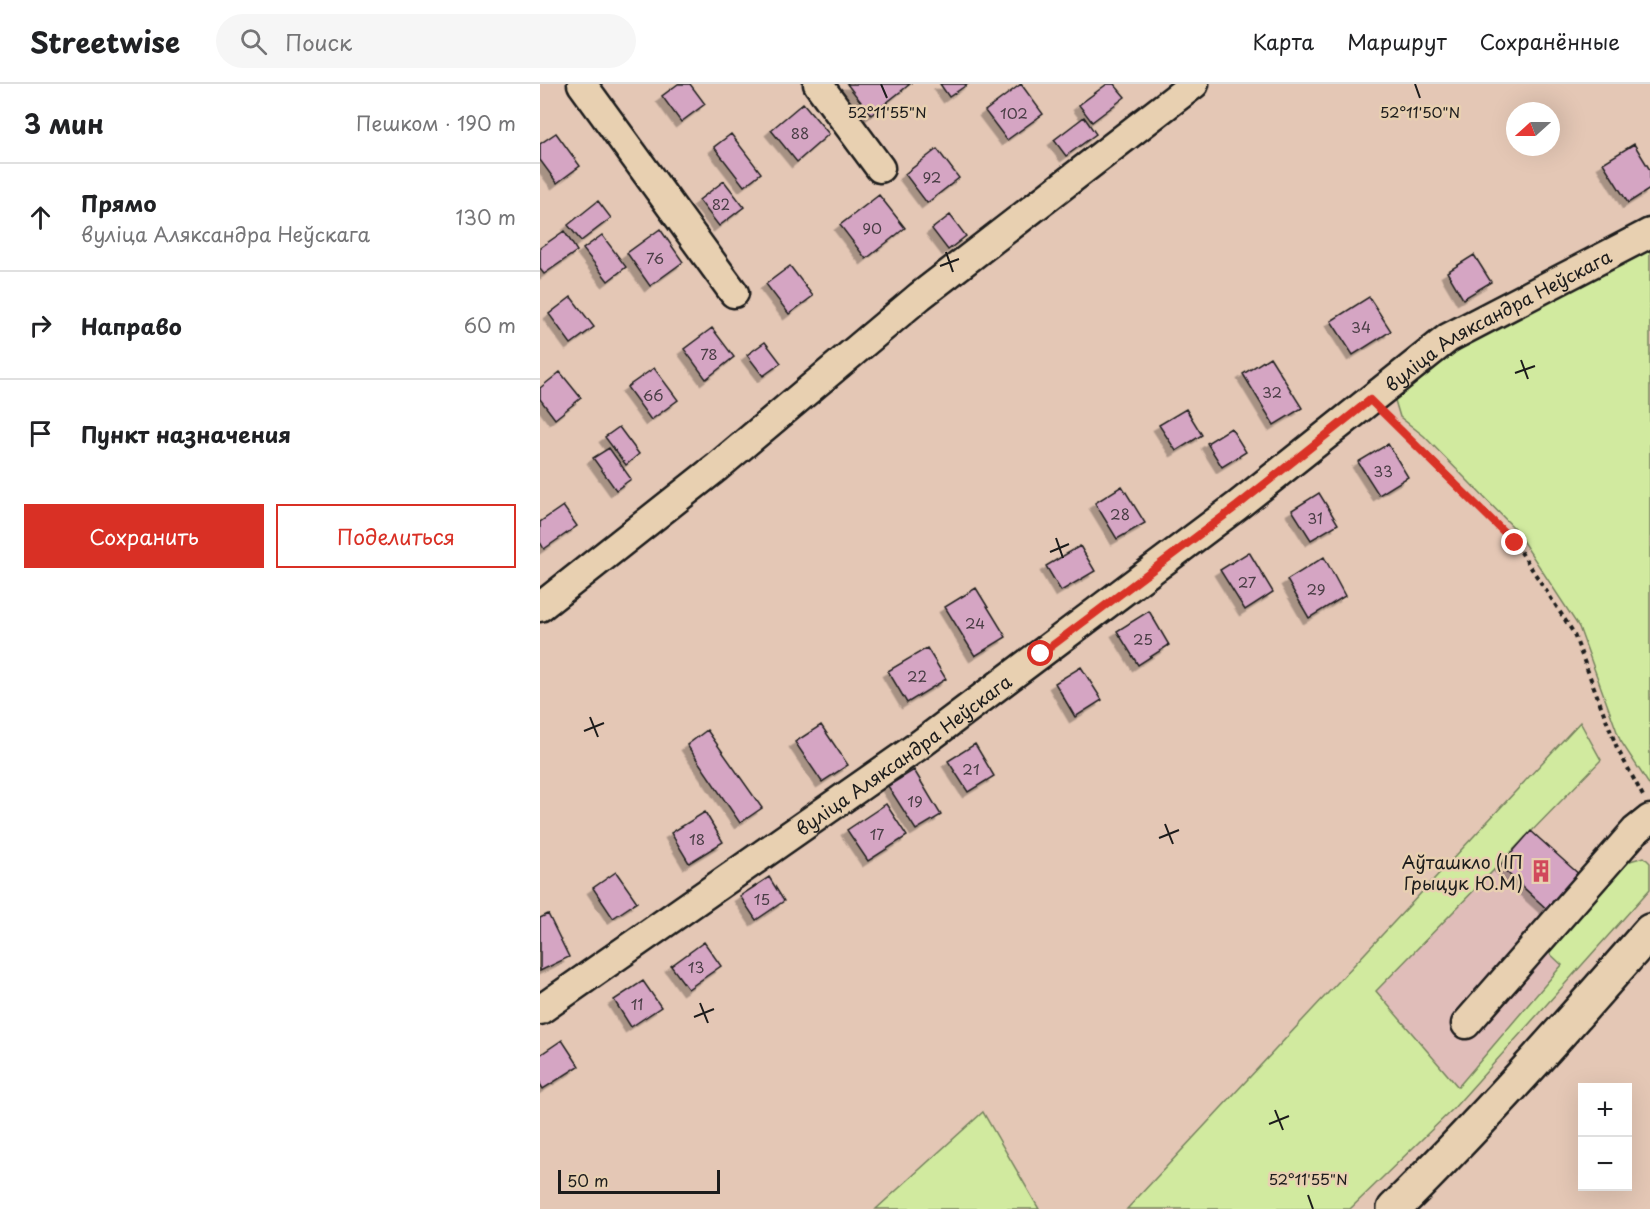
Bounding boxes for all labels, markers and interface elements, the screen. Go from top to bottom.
search box [216,14,636,68]
text: Streetwise [30,20,180,63]
icon: search [237,25,270,58]
text: Поиск [285,25,352,58]
text: Карта [1253,25,1314,57]
text: Маршрут [1347,25,1447,57]
text: Сохранённые [1480,25,1620,57]
text: 52°11'55"N [847,100,927,123]
text: 52°11'50"N [1380,100,1460,123]
house number: 102 [1000,101,1028,124]
north arrow [1506,102,1560,156]
text: 3 мин [24,104,104,143]
text: Пешком · 190 m [356,108,516,138]
house number: 88 [791,121,809,144]
house number: 92 [923,165,941,188]
text: Прямо [81,186,156,219]
house number: 82 [712,192,730,215]
icon: ahead [24,201,57,234]
text: 130 m [456,202,516,232]
house number: 90 [862,216,882,239]
text: вуліца Аляксандра Неўскага [81,219,370,249]
street label: вуліца Аляксандра Неўскага [1378,242,1617,397]
house number: 76 [646,246,664,269]
icon: right [24,309,57,342]
text: Направо [81,309,182,342]
text: 60 m [464,310,516,340]
house number: 34 [1351,315,1371,338]
house number: 78 [700,342,718,365]
house number: 32 [1262,380,1282,403]
house number: 66 [643,383,663,406]
icon: arrive [24,417,57,450]
text: Пункт назначения [81,417,291,450]
house number: 33 [1373,459,1393,482]
house number: 28 [1110,502,1130,525]
button: Сохранить [24,504,264,568]
button: Поделиться [276,504,516,568]
house number: 31 [1307,506,1323,529]
route end [1501,529,1527,555]
house number: 27 [1238,570,1257,593]
house number: 29 [1306,577,1326,600]
house number: 24 [965,611,985,634]
house number: 25 [1133,627,1153,650]
route start [1027,640,1053,666]
house number: 22 [907,664,927,687]
street label: вуліца Аляксандра Неўскага [790,667,1017,841]
house number: 21 [962,757,980,780]
house number: 19 [907,789,923,812]
house number: 17 [870,822,884,845]
house number: 18 [689,827,705,850]
place label: Аўташкло (ІП Грыцук Ю.М) [1402,848,1523,896]
building icon: Аўташкло (ІП Грыцук Ю.М) [1528,858,1554,884]
house number: 15 [754,887,770,910]
house number: 13 [688,955,704,978]
house number: 11 [631,992,643,1015]
map controls [1578,1083,1632,1191]
button: + [1578,1083,1632,1137]
button: − [1578,1137,1632,1191]
scale bar [558,1167,720,1194]
text: 52°11'55"N [1268,1167,1348,1190]
text: 50 m [567,1168,608,1192]

